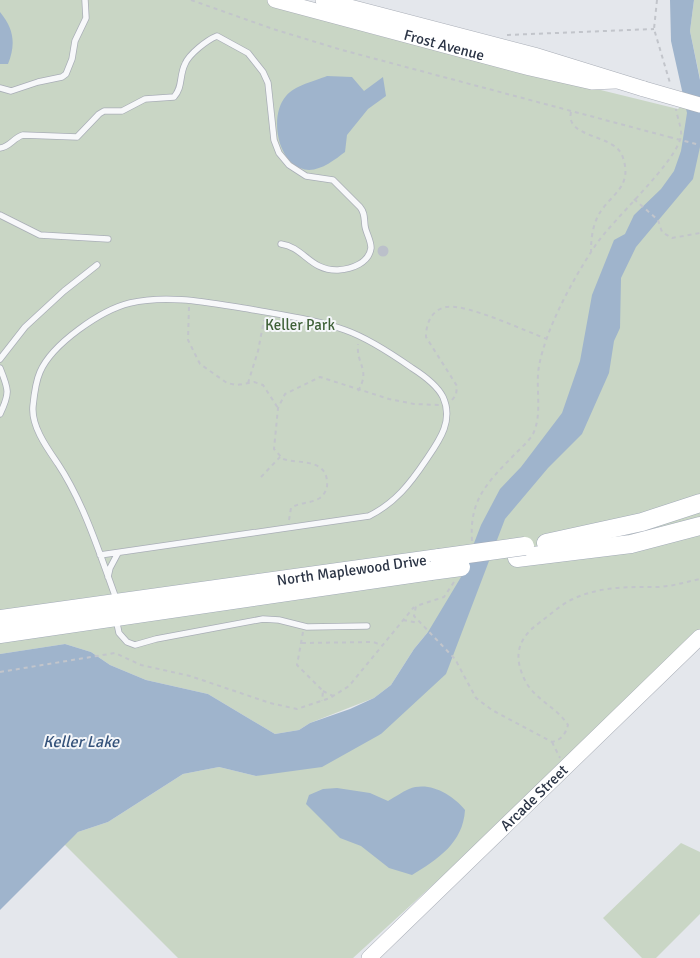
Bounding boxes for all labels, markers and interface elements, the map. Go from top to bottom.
street label: Frost Avenue [402,26,486,64]
park label: Keller Park [265,316,335,334]
street label: North Maplewood Drive [276,551,428,589]
water label: Keller Lake [43,732,120,752]
street label: Arcade Street [497,761,572,835]

